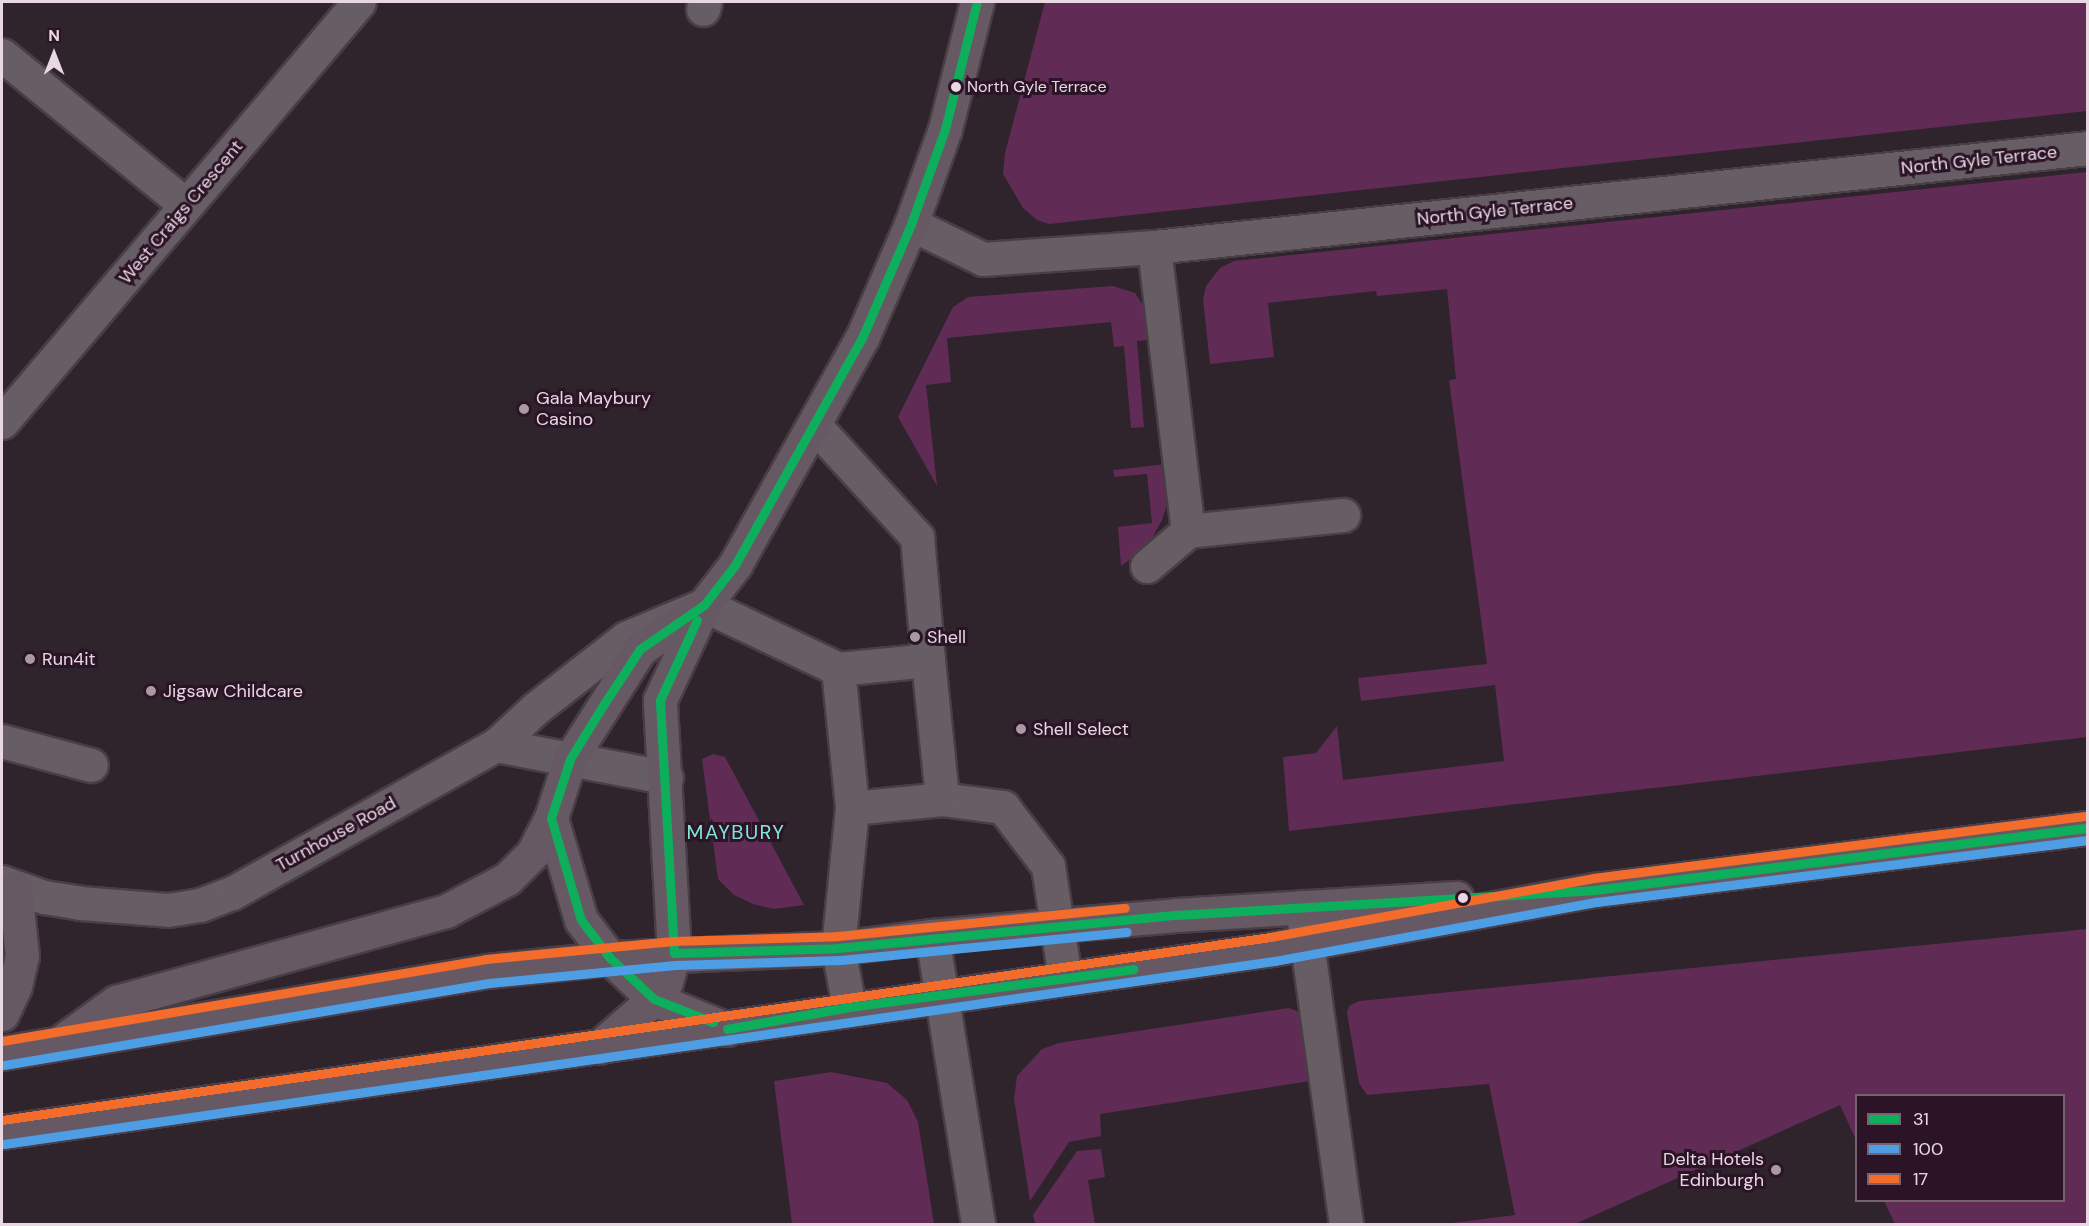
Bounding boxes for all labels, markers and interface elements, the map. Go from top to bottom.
north arrow [24,24,84,84]
text: N [48,25,60,46]
place label: North Gyle Terrace [967,77,1107,97]
marker: North Gyle Terrace [950,81,962,93]
street label: West Craigs Crescent [115,136,247,288]
street label: North Gyle Terrace [1900,141,2058,179]
street label: North Gyle Terrace [1416,192,1574,230]
place label: Gala Maybury Casino [536,388,651,430]
marker: Gala Maybury Casino [517,402,531,416]
place label: Shell [927,626,966,648]
marker: Shell [908,630,922,644]
place label: Run4it [42,648,96,670]
marker: Run4it [23,652,37,666]
place label: Jigsaw Childcare [163,680,303,702]
marker: Jigsaw Childcare [144,684,158,698]
place label: Shell Select [1033,718,1129,740]
marker: Shell Select [1014,722,1028,736]
street label: Turnhouse Road [272,792,400,876]
district label: MAYBURY [687,820,785,844]
unlabelled marker [1457,892,1469,904]
legend [1855,1094,2065,1202]
text: 31 [1913,1107,1929,1131]
text: 100 [1913,1137,1943,1161]
place label: Delta Hotels Edinburgh [1663,1149,1764,1192]
marker: Delta Hotels Edinburgh [1769,1163,1783,1177]
text: 17 [1913,1167,1928,1191]

